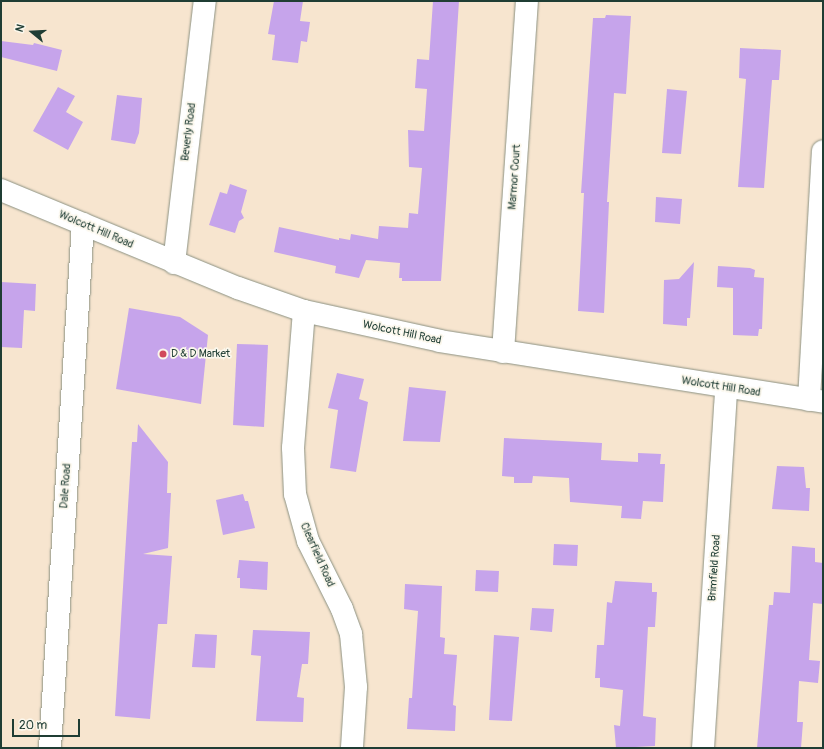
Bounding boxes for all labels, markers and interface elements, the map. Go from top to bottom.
north arrow [12,12,52,52]
text: N [13,23,27,34]
street label: Beverly Road [179,102,199,162]
street label: Marmor Court [506,144,524,210]
street label: Wolcott Hill Road [57,208,135,252]
street label: Wolcott Hill Road [362,318,442,348]
place label: D & D Market [171,347,230,361]
marker: D & D Market [158,349,168,359]
street label: Wolcott Hill Road [680,374,762,400]
street label: Dale Road [58,463,74,509]
street label: Clearfield Road [297,521,337,589]
street label: Brimfield Road [706,534,724,602]
scale bar [14,711,82,737]
text: 20 m [19,718,47,733]

